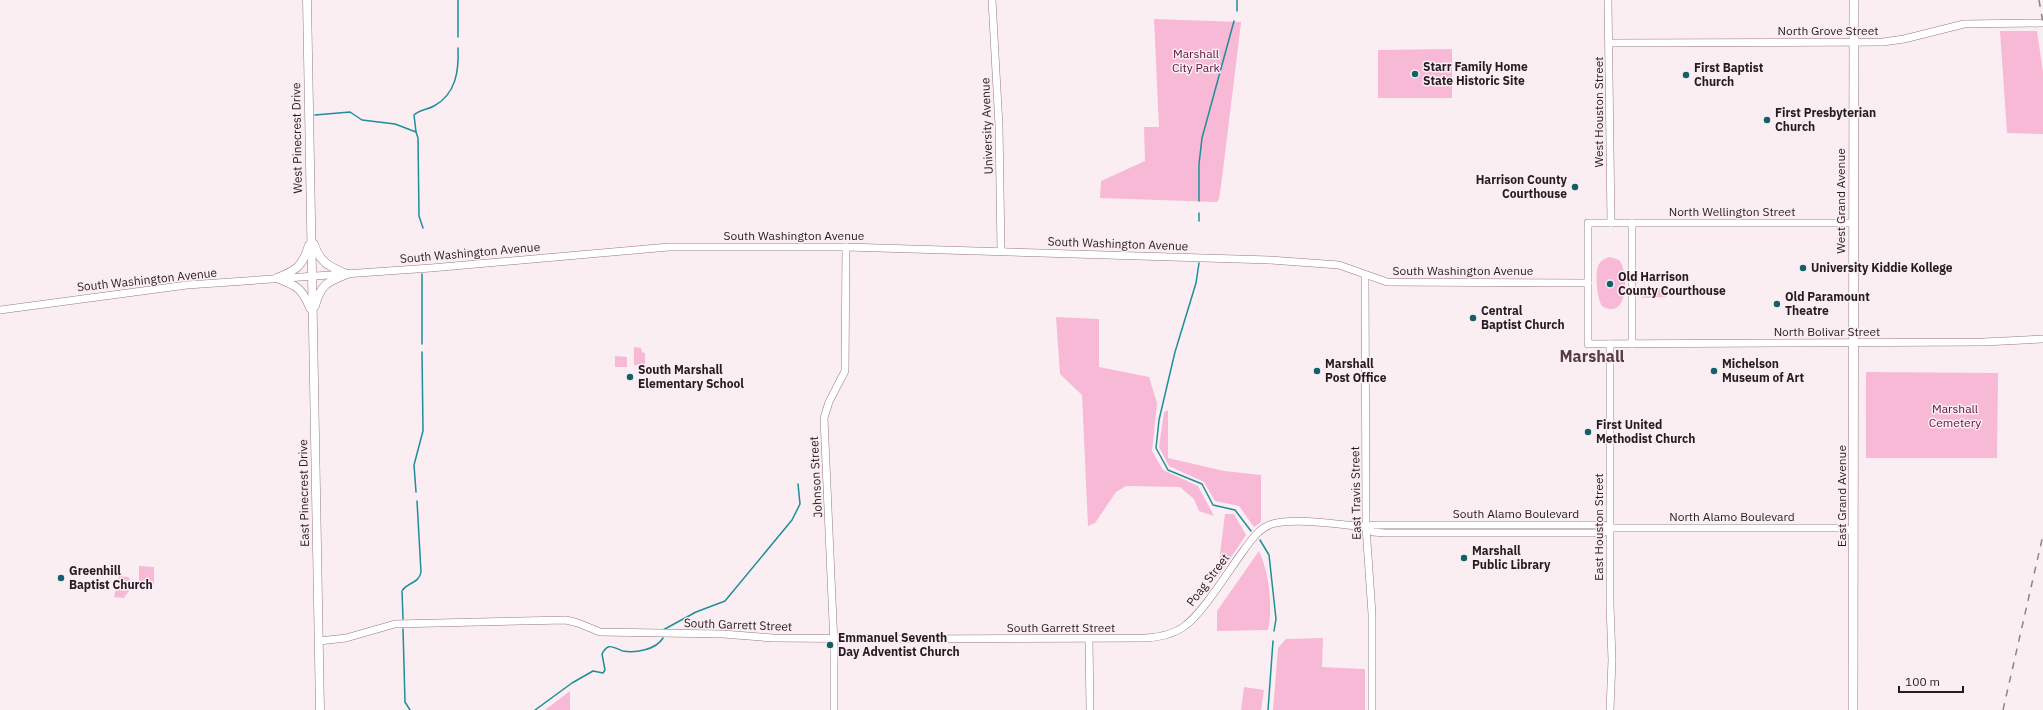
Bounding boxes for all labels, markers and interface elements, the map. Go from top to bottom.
street label: North Grove Street [1778,23,1878,38]
park label: Marshall City Park [1172,46,1221,75]
street label: West Houston Street [1591,56,1606,168]
place label: Starr Family Home State Historic Site [1423,59,1528,88]
place label: First Baptist Church [1694,60,1764,89]
marker: Starr Family Home State Historic Site [1410,69,1420,79]
marker: First Baptist Church [1681,70,1691,80]
street label: University Avenue [977,77,996,175]
street label: West Pinecrest Drive [288,82,305,194]
place label: First Presbyterian Church [1775,105,1876,134]
marker: First Presbyterian Church [1762,115,1772,125]
street label: West Grand Avenue [1833,148,1848,254]
place label: Harrison County Courthouse [1476,172,1568,201]
marker: Harrison County Courthouse [1570,182,1580,192]
street label: North Wellington Street [1669,204,1795,219]
street label: South Washington Avenue [724,228,865,243]
street label: South Washington Avenue [1047,234,1189,253]
street label: South Washington Avenue [399,239,541,266]
place label: University Kiddie Kollege [1811,260,1953,275]
street label: South Washington Avenue [1393,263,1534,278]
marker: University Kiddie Kollege [1798,263,1808,273]
street label: South Washington Avenue [76,265,218,294]
place label: Old Harrison County Courthouse [1618,269,1726,298]
marker: Old Harrison County Courthouse [1605,279,1615,289]
place label: Old Paramount Theatre [1785,289,1870,318]
marker: Old Paramount Theatre [1772,299,1782,309]
place label: Central Baptist Church [1481,303,1565,332]
marker: Central Baptist Church [1468,313,1478,323]
street label: North Bolivar Street [1774,324,1880,339]
district label: Marshall [1560,346,1625,366]
place label: Marshall Post Office [1325,356,1387,385]
place label: Michelson Museum of Art [1722,356,1804,385]
place label: South Marshall Elementary School [638,362,744,391]
marker: Marshall Post Office [1312,366,1322,376]
marker: Michelson Museum of Art [1709,366,1719,376]
marker: South Marshall Elementary School [625,372,635,382]
park label: Marshall Cemetery [1929,401,1981,430]
place label: First United Methodist Church [1596,417,1695,446]
marker: First United Methodist Church [1583,427,1593,437]
street label: Johnson Street [806,436,825,518]
street label: East Pinecrest Drive [295,439,312,547]
street label: East Grand Avenue [1834,445,1849,547]
street label: East Travis Street [1347,446,1364,540]
street label: East Houston Street [1591,473,1606,581]
street label: South Alamo Boulevard [1453,506,1579,521]
street label: North Alamo Boulevard [1669,509,1795,524]
place label: Marshall Public Library [1472,543,1551,572]
street label: Poag Street [1183,550,1232,609]
marker: Marshall Public Library [1459,553,1469,563]
place label: Greenhill Baptist Church [69,563,153,592]
marker: Greenhill Baptist Church [56,573,66,583]
street label: South Garrett Street [684,615,793,634]
street label: South Garrett Street [1007,620,1115,635]
place label: Emmanuel Seventh Day Adventist Church [838,630,960,659]
marker: Emmanuel Seventh Day Adventist Church [825,640,835,650]
scale bar [1899,668,1963,694]
text: 100 m [1905,674,1940,689]

